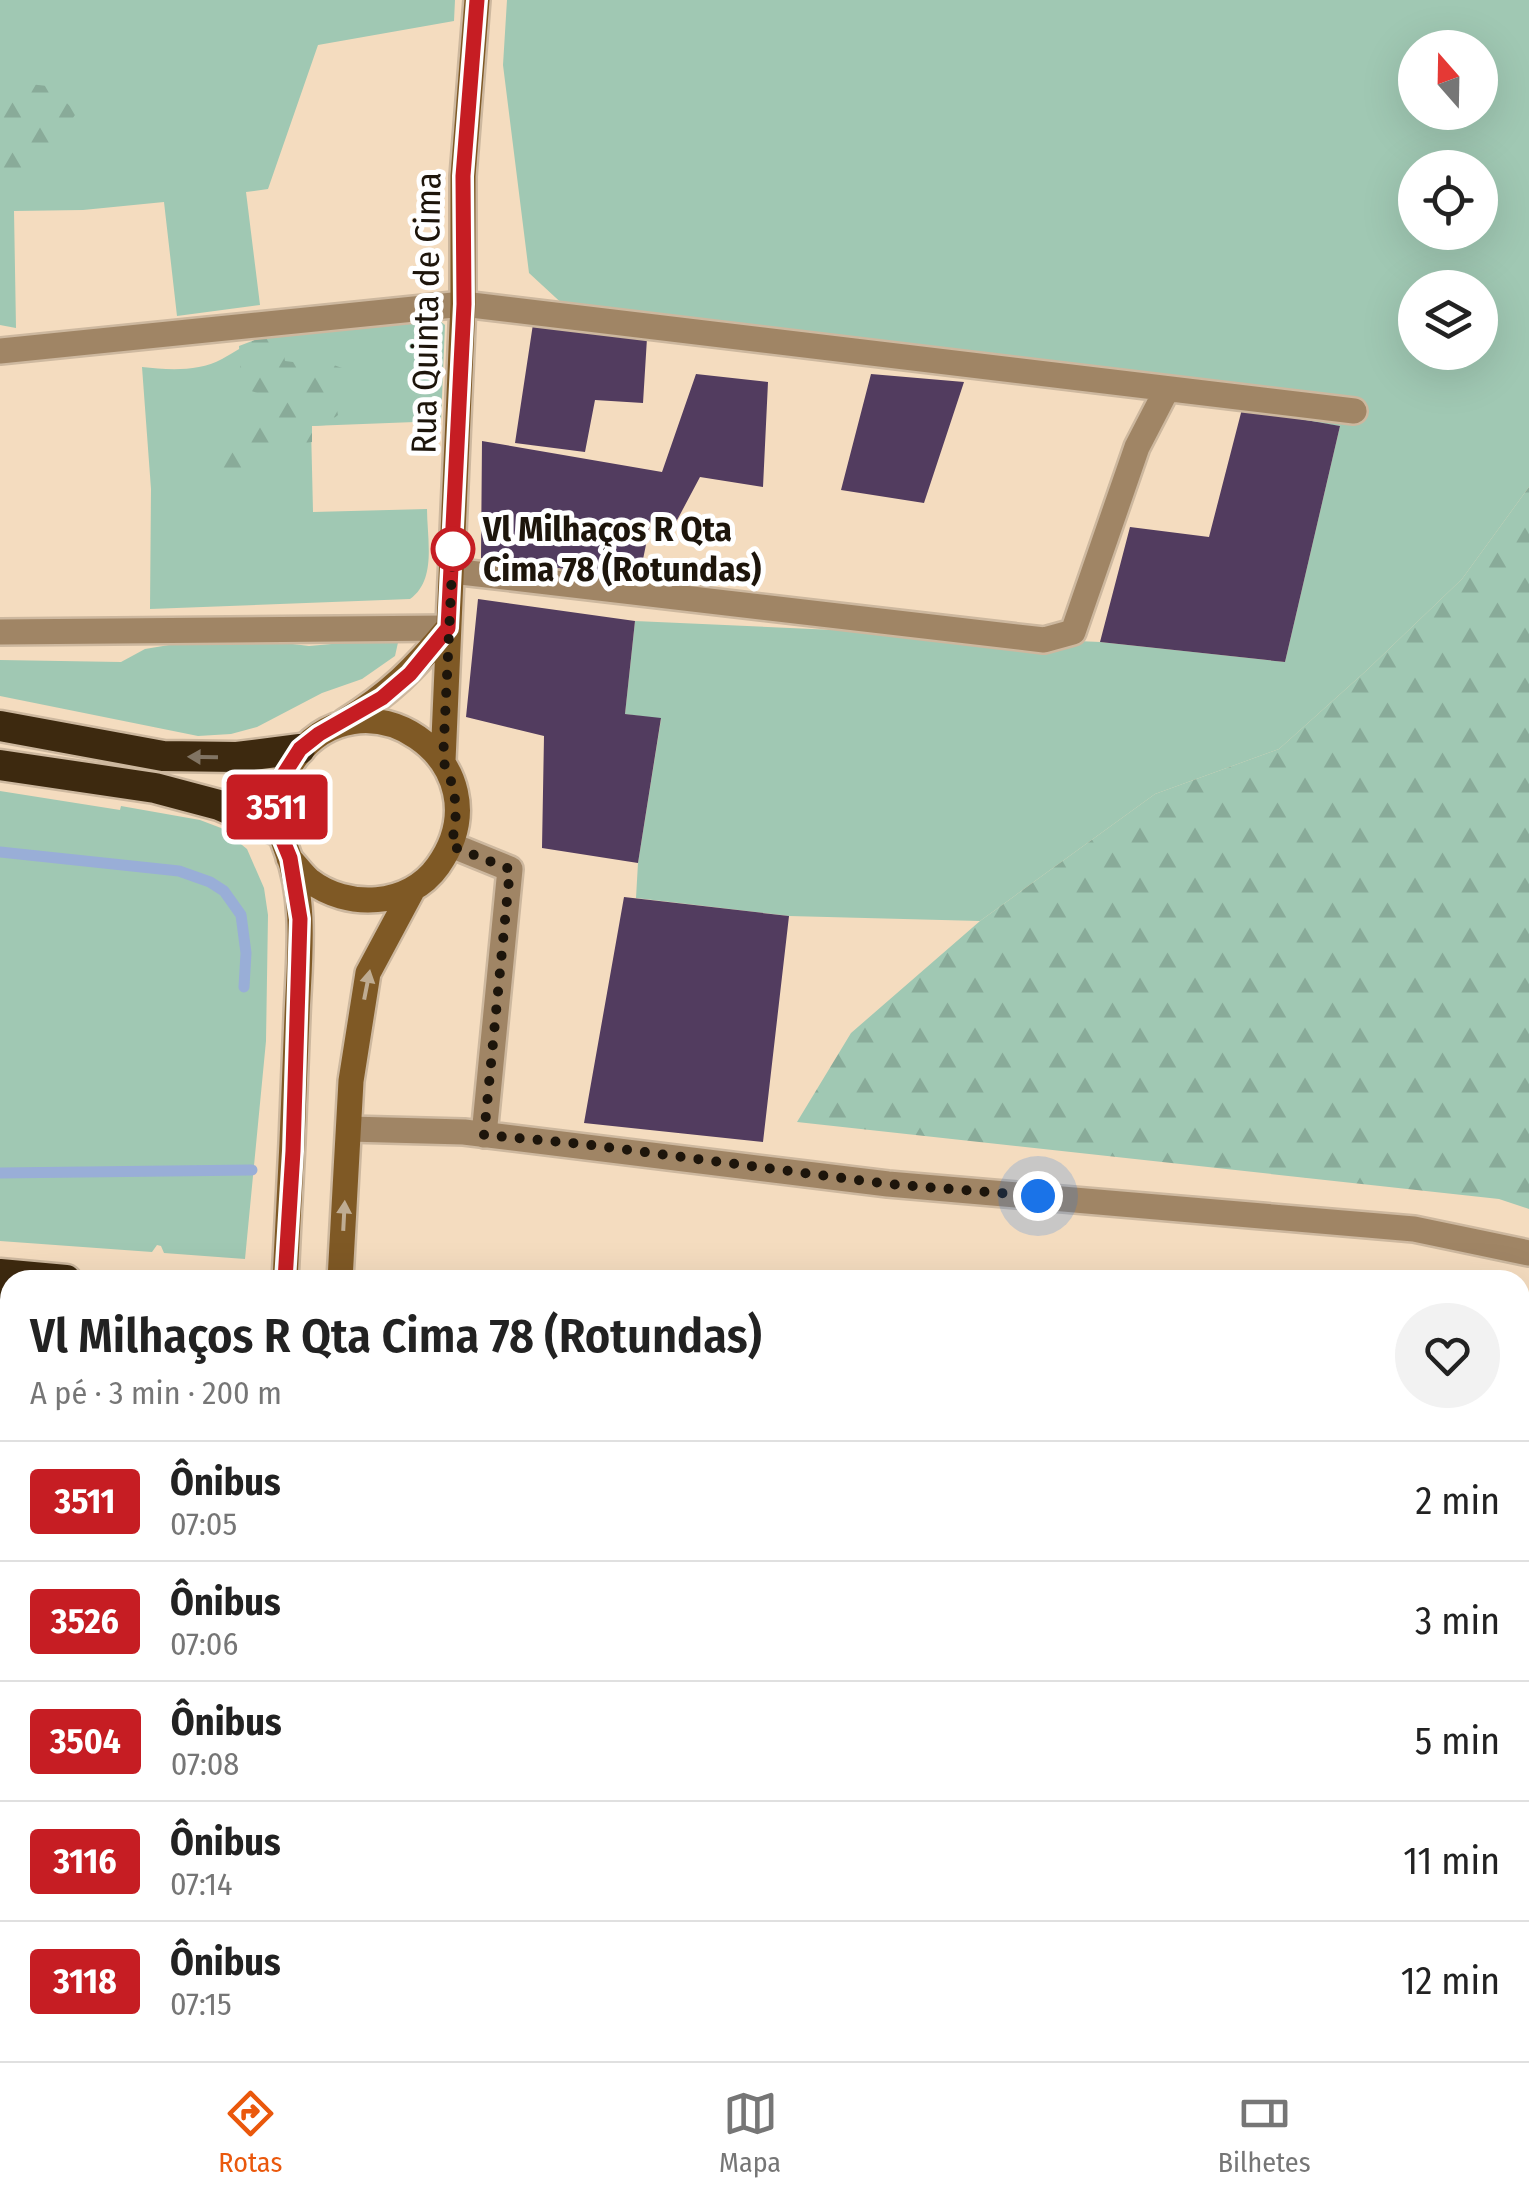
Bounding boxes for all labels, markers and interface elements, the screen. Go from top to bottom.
north arrow [1398,30,1498,130]
map controls [1398,30,1498,370]
button: locate [1398,150,1498,250]
street label: Rua Quinta de Cima [403,172,449,454]
button: layers [1398,270,1498,370]
place label: Vl Milhaços R Qta Cima 78 (Rotundas) [482,508,762,590]
marker: Vl Milhaços R Qta Cima 78 (Rotundas) [432,528,474,570]
one-way arrow [187,749,219,765]
line badge: 3511 [207,774,347,840]
text: 3511 [247,786,307,828]
one-way arrow [359,969,375,1000]
your location [1013,1171,1063,1221]
one-way arrow [336,1199,352,1231]
button: heart [1395,1303,1500,1408]
text: Vl Milhaços R Qta Cima 78 (Rotundas) [30,1307,762,1365]
text: A pé · 3 min · 200 m [30,1374,282,1412]
text: Ônibus [170,1459,281,1505]
text: 2 min [1415,1478,1500,1524]
text: 3511 [55,1480,115,1522]
text: 07:05 [170,1505,237,1543]
text: Ônibus [170,1579,281,1625]
text: 3 min [1415,1598,1500,1644]
text: 3526 [51,1600,119,1642]
text: 07:06 [170,1625,238,1663]
text: Ônibus [171,1699,282,1745]
text: 5 min [1415,1718,1500,1764]
text: 3504 [50,1720,121,1762]
text: 07:08 [171,1745,239,1783]
text: Ônibus [170,1819,281,1865]
text: 11 min [1403,1838,1500,1884]
text: 3116 [53,1840,117,1882]
text: 07:14 [170,1865,233,1903]
text: Ônibus [170,1939,281,1985]
text: 12 min [1401,1958,1500,2004]
text: 3118 [53,1960,117,2002]
text: 07:15 [170,1985,232,2023]
tab: Rotas [218,2086,282,2179]
tab: Mapa [719,2086,781,2179]
tab: Bilhetes [1218,2086,1311,2179]

